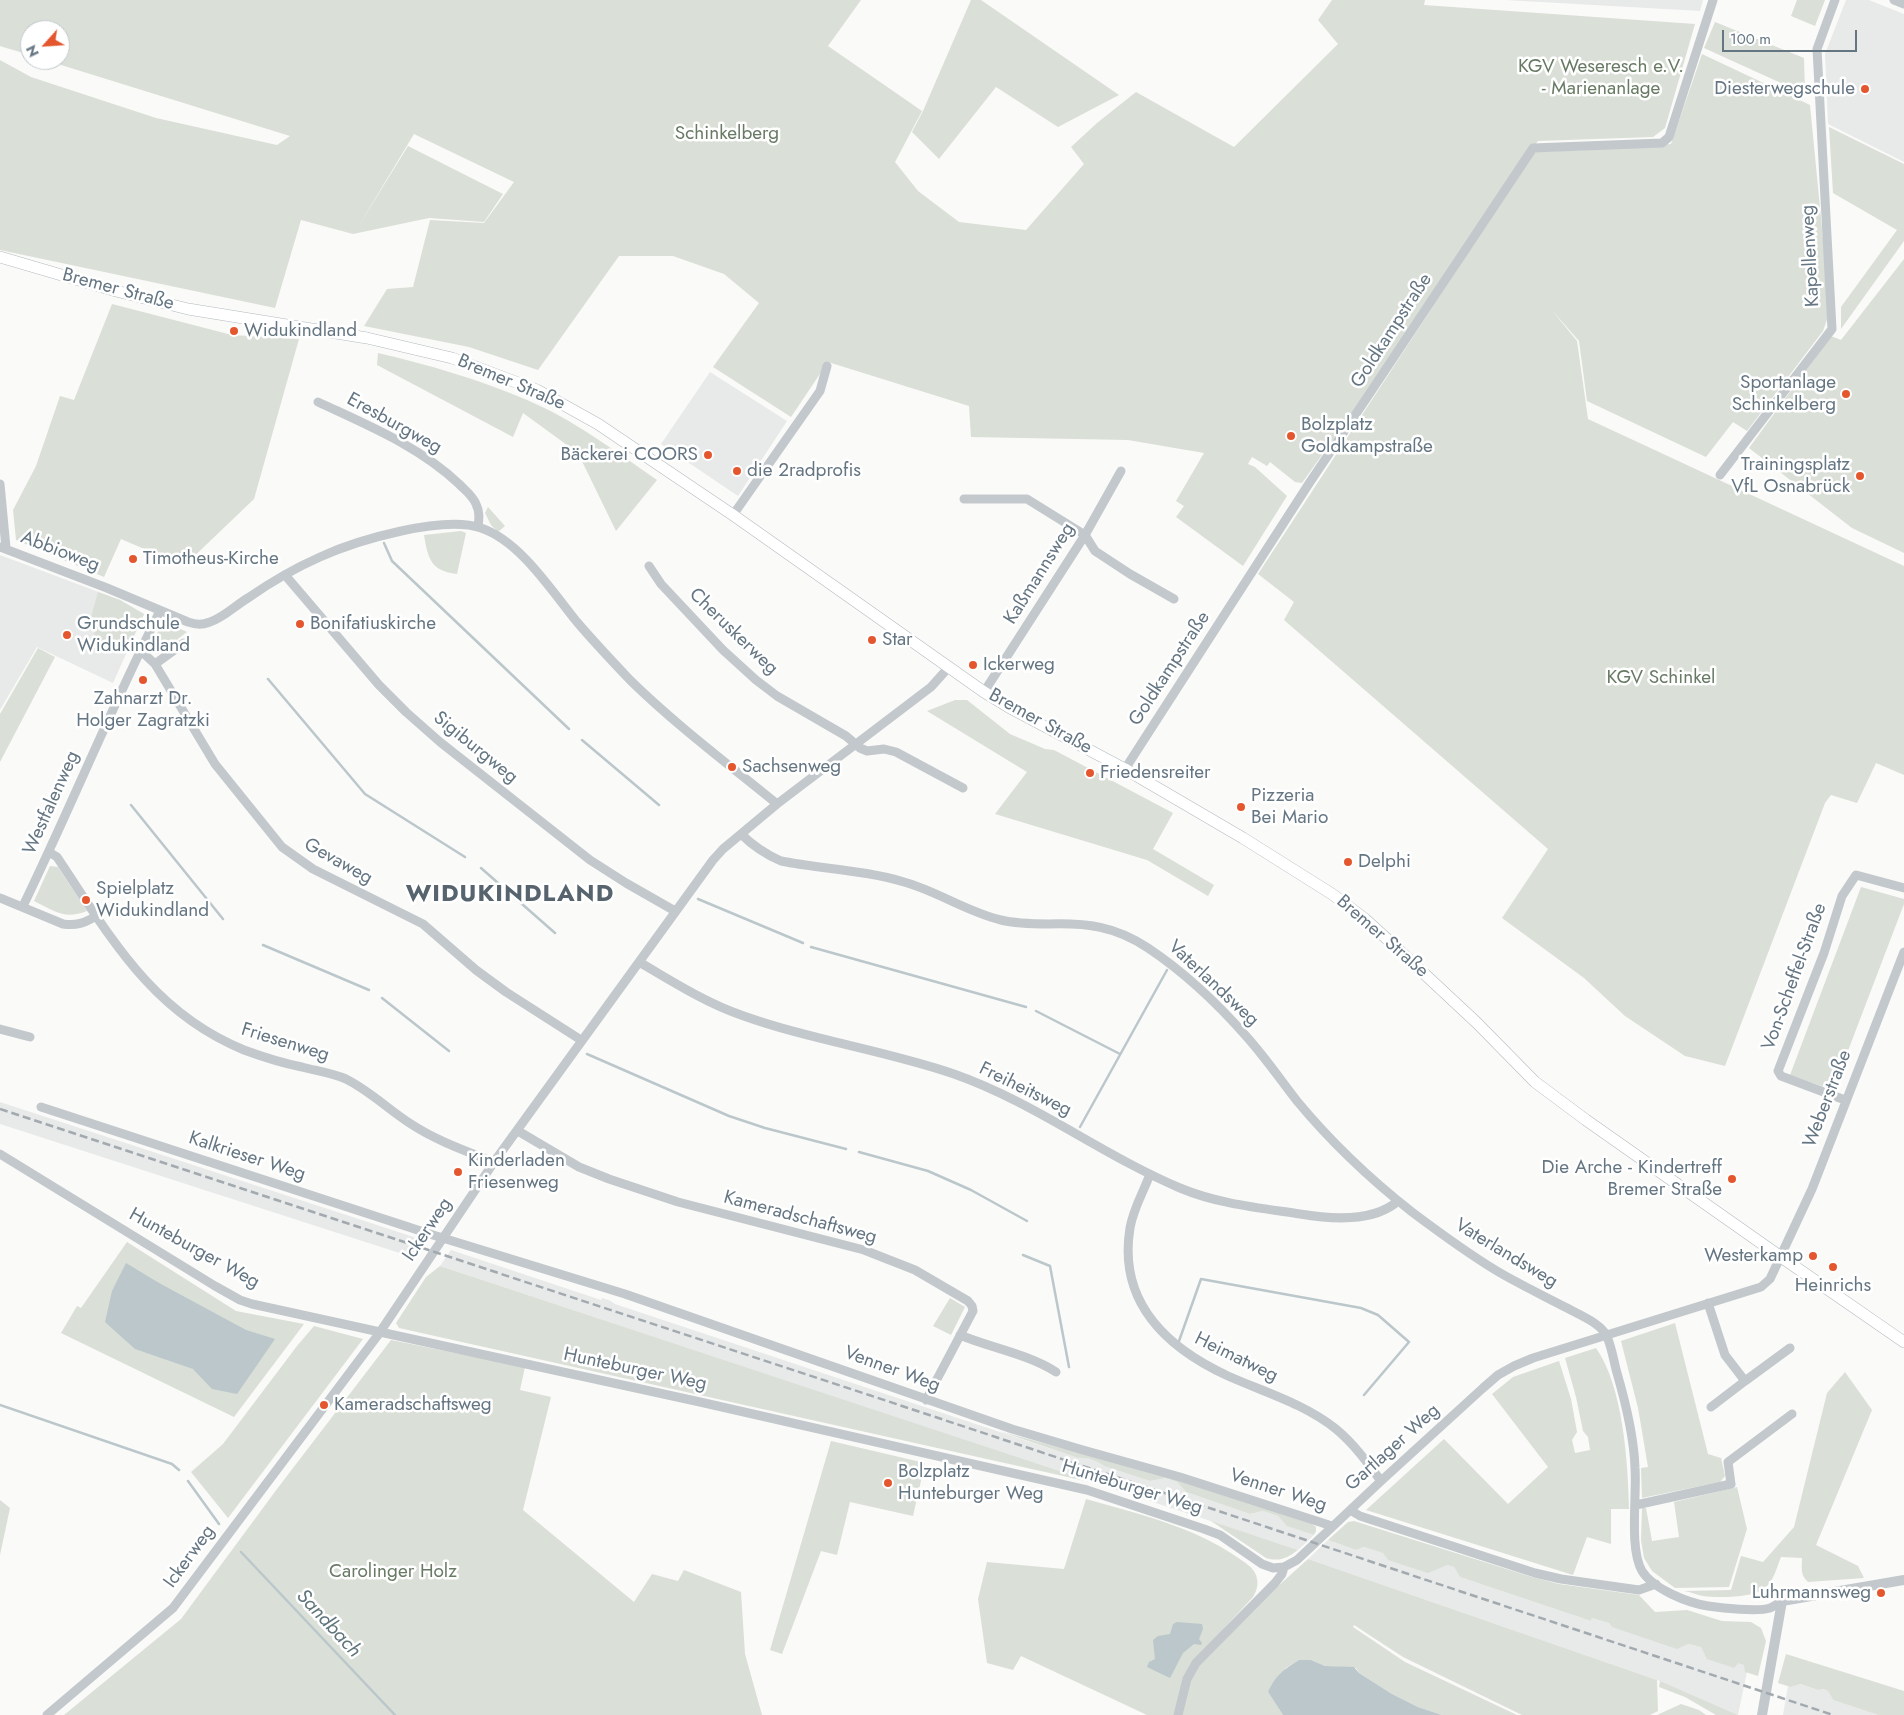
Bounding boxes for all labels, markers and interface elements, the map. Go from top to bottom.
north arrow [20,20,70,70]
scale bar [1724,20,1859,52]
text: 100 m [1730,28,1771,50]
text: N [21,42,44,61]
park label: KGV Weseresch e.V. - Marienanlage [1518,56,1684,100]
place label: Diesterwegschule [1714,78,1855,100]
marker: Diesterwegschule [1859,83,1871,95]
park label: Schinkelberg [675,123,779,145]
street label: Kapellenweg [1797,204,1825,308]
street label: Bremer Straße [60,264,176,316]
street label: Goldkampstraße [1347,270,1437,392]
place label: Widukindland [244,320,357,342]
marker: Widukindland [228,325,240,337]
street label: Bremer Straße [454,350,568,416]
place label: Sportanlage Schinkelberg [1732,372,1836,416]
marker: Sportanlage Schinkelberg [1840,388,1852,400]
street label: Eresburgweg [342,389,446,459]
place label: Bolzplatz Goldkampstraße [1301,414,1433,458]
marker: Bolzplatz Goldkampstraße [1285,430,1297,442]
place label: Bäckerei COORS [560,444,698,466]
marker: Bäckerei COORS [702,449,714,461]
place label: Trainingsplatz VfL Osnabrück [1731,454,1850,498]
place label: die 2radprofis [747,460,861,482]
marker: die 2radprofis [731,465,743,477]
marker: Trainingsplatz VfL Osnabrück [1854,470,1866,482]
street label: Kaßmannsweg [1000,519,1080,629]
street label: Abbioweg [17,527,103,577]
place label: Timotheus-Kirche [143,548,279,570]
marker: Timotheus-Kirche [127,553,139,565]
street label: Cheruskerweg [684,584,782,680]
street label: Goldkampstraße [1125,608,1215,730]
place label: Grundschule Widukindland [77,613,190,657]
place label: Bonifatiuskirche [310,613,436,635]
marker: Bonifatiuskirche [294,618,306,630]
marker: Grundschule Widukindland [61,629,73,641]
place label: Star [882,629,913,651]
marker: Star [866,634,878,646]
place label: Ickerweg [983,654,1055,676]
marker: Ickerweg [967,659,979,671]
park label: KGV Schinkel [1607,667,1715,689]
marker: Zahnarzt Dr. Holger Zagratzki [137,674,149,686]
street label: Bremer Straße [984,684,1096,760]
place label: Zahnarzt Dr. Holger Zagratzki [76,688,210,732]
street label: Sigiburgweg [428,707,522,789]
street label: Westfalenweg [19,748,85,858]
place label: Sachsenweg [742,756,841,778]
marker: Sachsenweg [726,761,738,773]
place label: Friedensreiter [1100,762,1210,784]
marker: Friedensreiter [1084,767,1096,779]
place label: Pizzeria Bei Mario [1251,785,1328,829]
marker: Pizzeria Bei Mario [1235,801,1247,813]
street label: Gevaweg [300,834,376,890]
place label: Delphi [1358,851,1411,873]
marker: Delphi [1342,856,1354,868]
place label: Spielplatz Widukindland [96,878,209,922]
district label: WIDUKINDLAND [404,881,616,909]
street label: Bremer Straße [1331,891,1433,983]
marker: Spielplatz Widukindland [80,894,92,906]
street label: Von-Scheffel-Straße [1758,900,1832,1054]
street label: Vaterlandsweg [1163,936,1263,1032]
street label: Friesenweg [238,1019,332,1067]
street label: Weberstraße [1799,1047,1857,1151]
street label: Freiheitsweg [975,1058,1075,1122]
street label: Kalkrieser Weg [186,1127,308,1187]
place label: Kinderladen Friesenweg [468,1150,565,1194]
place label: Die Arche - Kindertreff Bremer Straße [1541,1157,1722,1201]
marker: Kinderladen Friesenweg [452,1166,464,1178]
marker: Die Arche - Kindertreff Bremer Straße [1726,1173,1738,1185]
street label: Kameradschaftsweg [721,1187,879,1249]
street label: Ickerweg [398,1194,458,1266]
street label: Hunteburger Weg [125,1204,263,1294]
street label: Vaterlandsweg [1451,1214,1561,1294]
place label: Westerkamp [1704,1245,1803,1267]
marker: Westerkamp [1807,1250,1819,1262]
marker: Heinrichs [1827,1261,1839,1273]
place label: Heinrichs [1795,1275,1871,1297]
street label: Heimatweg [1191,1328,1281,1388]
street label: Venner Weg [841,1342,943,1398]
street label: Hunteburger Weg [561,1344,709,1396]
place label: Kameradschaftsweg [334,1394,492,1416]
marker: Kameradschaftsweg [318,1399,330,1411]
street label: Gartlager Weg [1341,1400,1445,1496]
street label: Hunteburger Weg [1059,1456,1205,1520]
place label: Bolzplatz Hunteburger Weg [898,1461,1044,1505]
street label: Venner Weg [1227,1465,1329,1517]
marker: Bolzplatz Hunteburger Weg [882,1477,894,1489]
street label: Ickerweg [160,1521,220,1593]
park label: Carolinger Holz [329,1561,457,1583]
place label: Luhrmannsweg [1752,1582,1871,1604]
water label: Sandbach [290,1585,366,1663]
marker: Luhrmannsweg [1875,1587,1887,1599]

